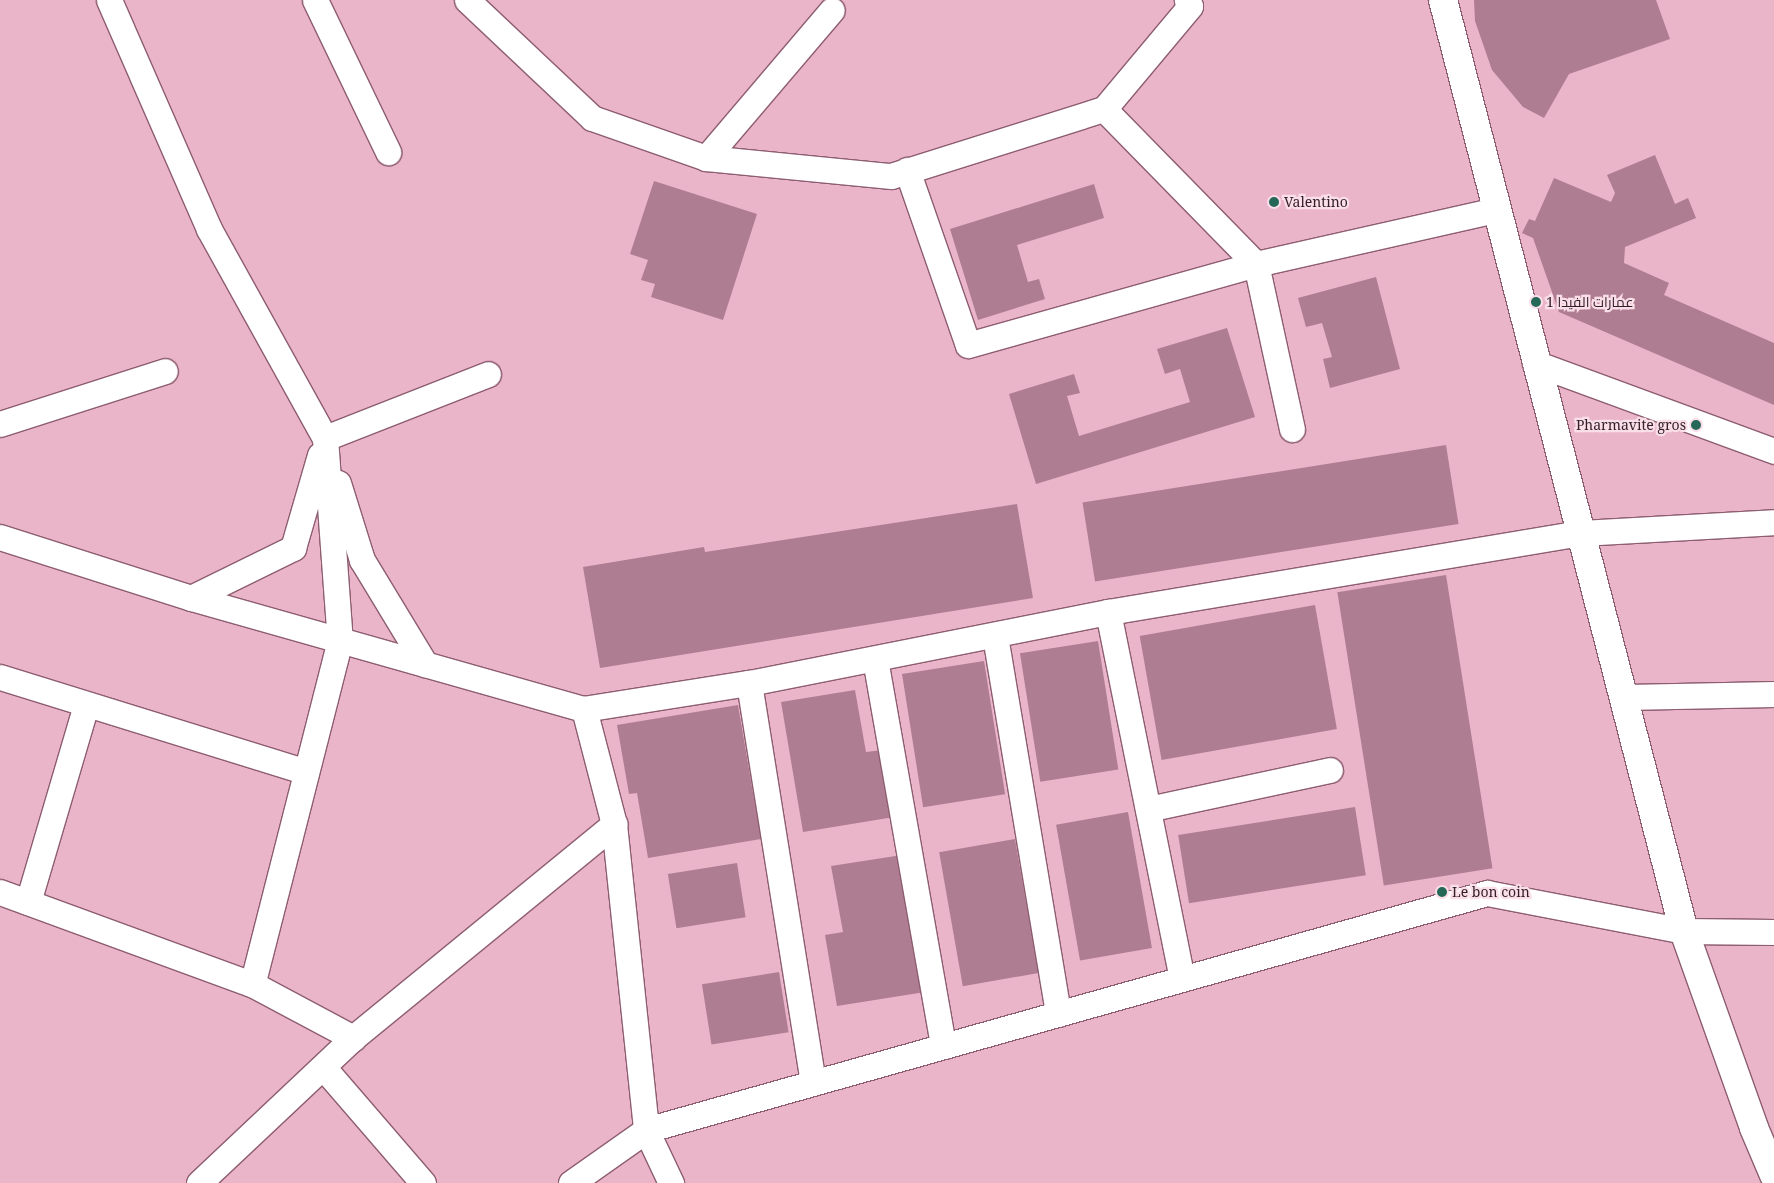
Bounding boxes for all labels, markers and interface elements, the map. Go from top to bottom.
place label: Valentino [1284,194,1348,210]
marker: Valentino [1268,196,1280,208]
place label: عمارات الفيدا 1 [1546,294,1633,310]
marker: عمارات الفيدا 1 [1530,296,1542,308]
place label: Pharmavite gros [1576,417,1686,433]
marker: Pharmavite gros [1690,419,1702,431]
place label: Le bon coin [1452,884,1530,900]
marker: Le bon coin [1436,886,1448,898]

